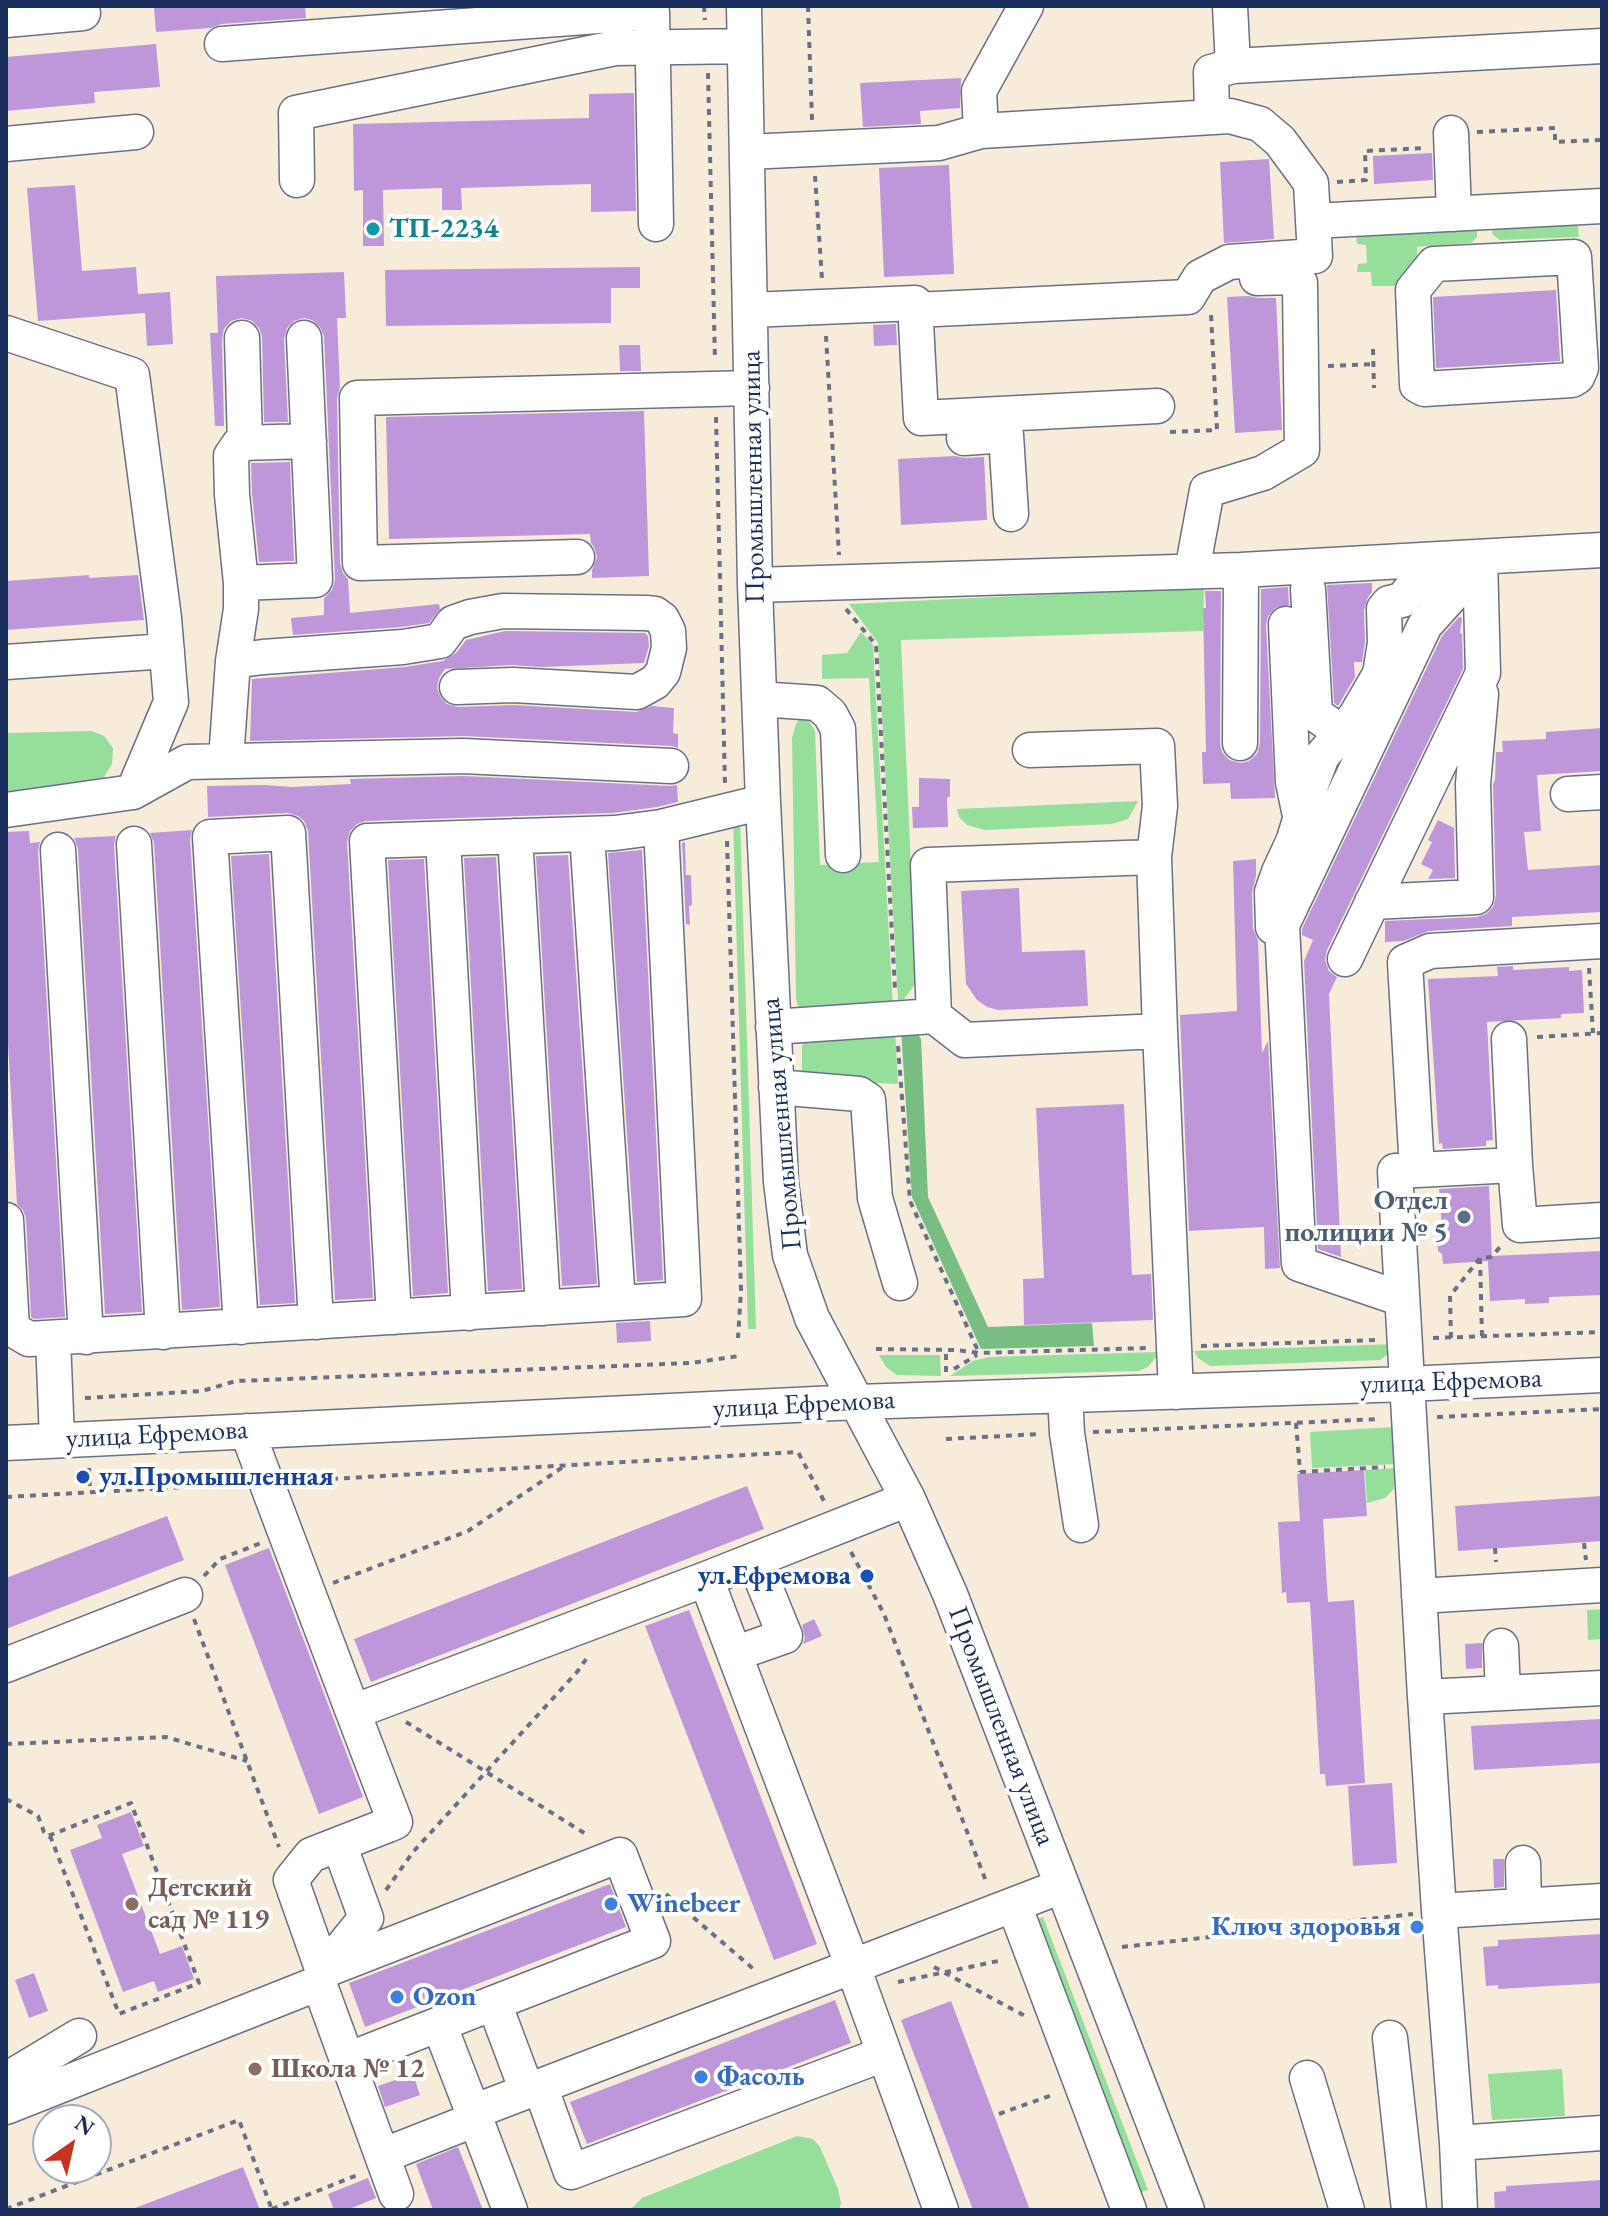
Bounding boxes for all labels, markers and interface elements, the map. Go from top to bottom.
place label: ТП-2234 [389,212,499,246]
marker: ТП-2234 [364,220,382,238]
street label: Промышленная улица [735,350,773,604]
street label: Промышленная улица [754,996,810,1252]
place label: Отдел полиции № 5 [1284,1184,1448,1250]
marker: Отдел полиции № 5 [1455,1208,1473,1226]
street label: улица Ефремова [1359,1362,1543,1402]
street label: улица Ефремова [712,1383,896,1427]
street label: улица Ефремова [65,1413,249,1457]
place label: ул.Промышленная [99,1460,334,1494]
marker: ул.Промышленная [74,1468,92,1486]
place label: ул.Ефремова [698,1559,851,1593]
marker: ул.Ефремова [858,1567,876,1585]
street label: Промышленная улица [940,1602,1062,1850]
place label: Детский сад № 119 [148,1871,269,1937]
place label: Winebeer [627,1887,740,1921]
marker: Детский сад № 119 [123,1895,141,1913]
marker: Winebeer [602,1895,620,1913]
place label: Ключ здоровья [1211,1910,1401,1944]
marker: Ключ здоровья [1408,1918,1426,1936]
place label: Ozon [413,1980,476,2014]
marker: Ozon [388,1988,406,2006]
place label: Школа № 12 [271,2052,425,2086]
marker: Школа № 12 [246,2060,264,2078]
place label: Фасоль [717,2060,805,2094]
marker: Фасоль [692,2068,710,2086]
north arrow [32,2104,112,2184]
text: N [69,2108,100,2142]

